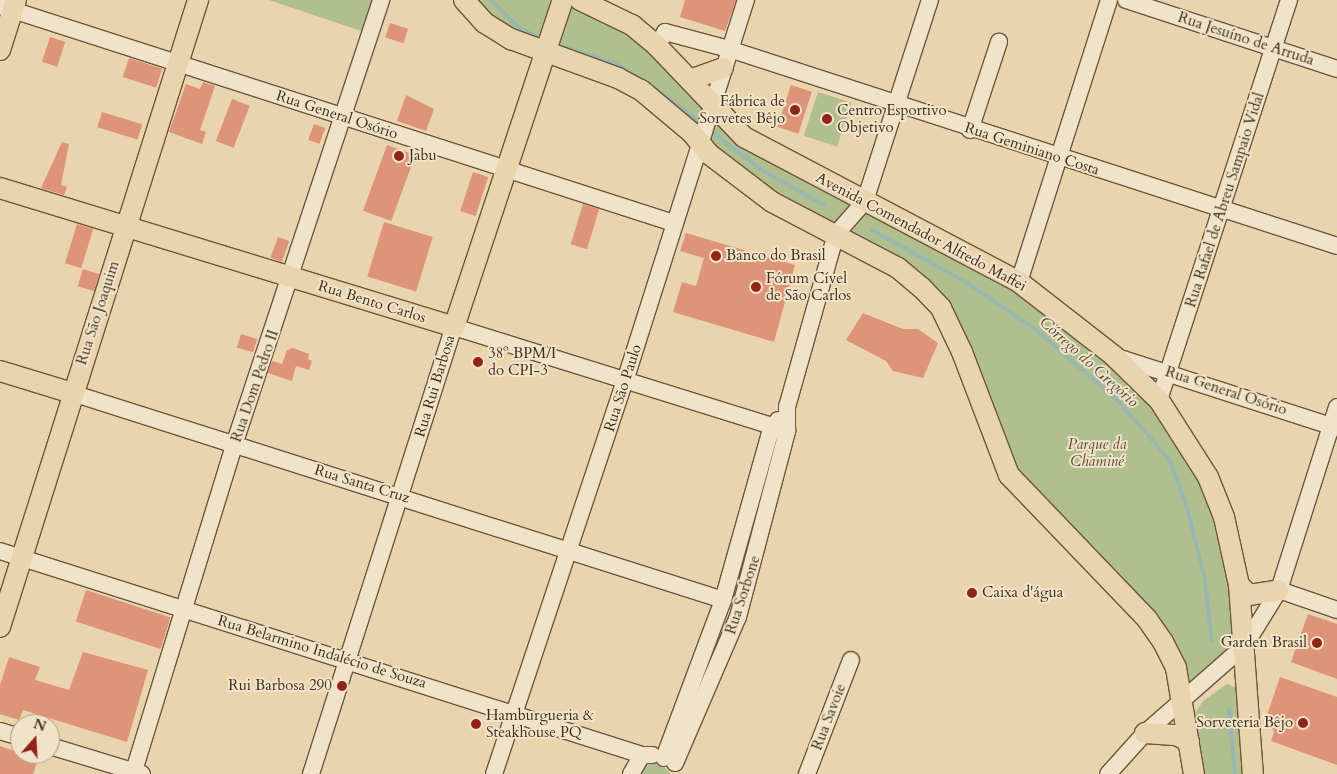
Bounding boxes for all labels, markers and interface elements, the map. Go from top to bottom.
street label: Rua Jesuíno de Arruda [1176,8,1316,70]
street label: Rua General Osório [274,87,400,143]
street label: Rua Rafael de Abreu Sampaio Vidal [1182,90,1268,310]
place label: Fábrica de Sorvetes Bêjo [700,92,785,127]
place label: Centro Esportivo Objetivo [837,101,947,136]
marker: Fábrica de Sorvetes Bêjo [789,104,801,116]
marker: Centro Esportivo Objetivo [821,113,833,125]
street label: Rua Geminiano Costa [962,119,1102,179]
place label: Jabu [409,147,437,165]
marker: Jabu [393,150,405,162]
street label: Avenida Comendador Alfredo Maffei [813,169,1029,295]
place label: Banco do Brasil [726,247,825,265]
marker: Banco do Brasil [710,250,722,262]
street label: Rua São Joaquim [73,259,123,367]
place label: Fórum Cível de São Carlos [766,269,851,304]
street label: Rua Bento Carlos [316,277,428,327]
marker: Fórum Cível de São Carlos [750,281,762,293]
water label: Córrego do Gregório [1035,312,1143,412]
street label: Rua Dom Pedro II [227,327,283,445]
street label: Rua Rui Barbosa [411,333,459,439]
street label: Rua São Paulo [600,342,646,434]
place label: 38º BPM/I do CPI-3 [488,344,556,379]
marker: 38º BPM/I do CPI-3 [472,356,484,368]
street label: Rua General Osório [1163,363,1289,419]
park label: Parque da Chaminé [1068,435,1126,470]
street label: Rua Santa Cruz [312,461,412,507]
street label: Rua Sorbone [722,553,764,637]
place label: Caixa d'água [982,584,1063,602]
marker: Caixa d'água [966,587,978,599]
street label: Rua Belarmino Indalécio de Souza [215,612,429,692]
place label: Garden Brasil [1221,634,1307,652]
marker: Garden Brasil [1311,637,1323,649]
place label: Rui Barbosa 290 [228,677,332,695]
marker: Rui Barbosa 290 [336,680,348,692]
street label: Rua Savoie [808,681,850,753]
place label: Hamburgueria & Steakhouse PQ [486,706,594,741]
north arrow [10,714,60,764]
text: N [31,714,49,736]
place label: Sorveteria Bêjo [1196,714,1293,732]
marker: Sorveteria Bêjo [1297,717,1309,729]
marker: Hamburgueria & Steakhouse PQ [470,718,482,730]

